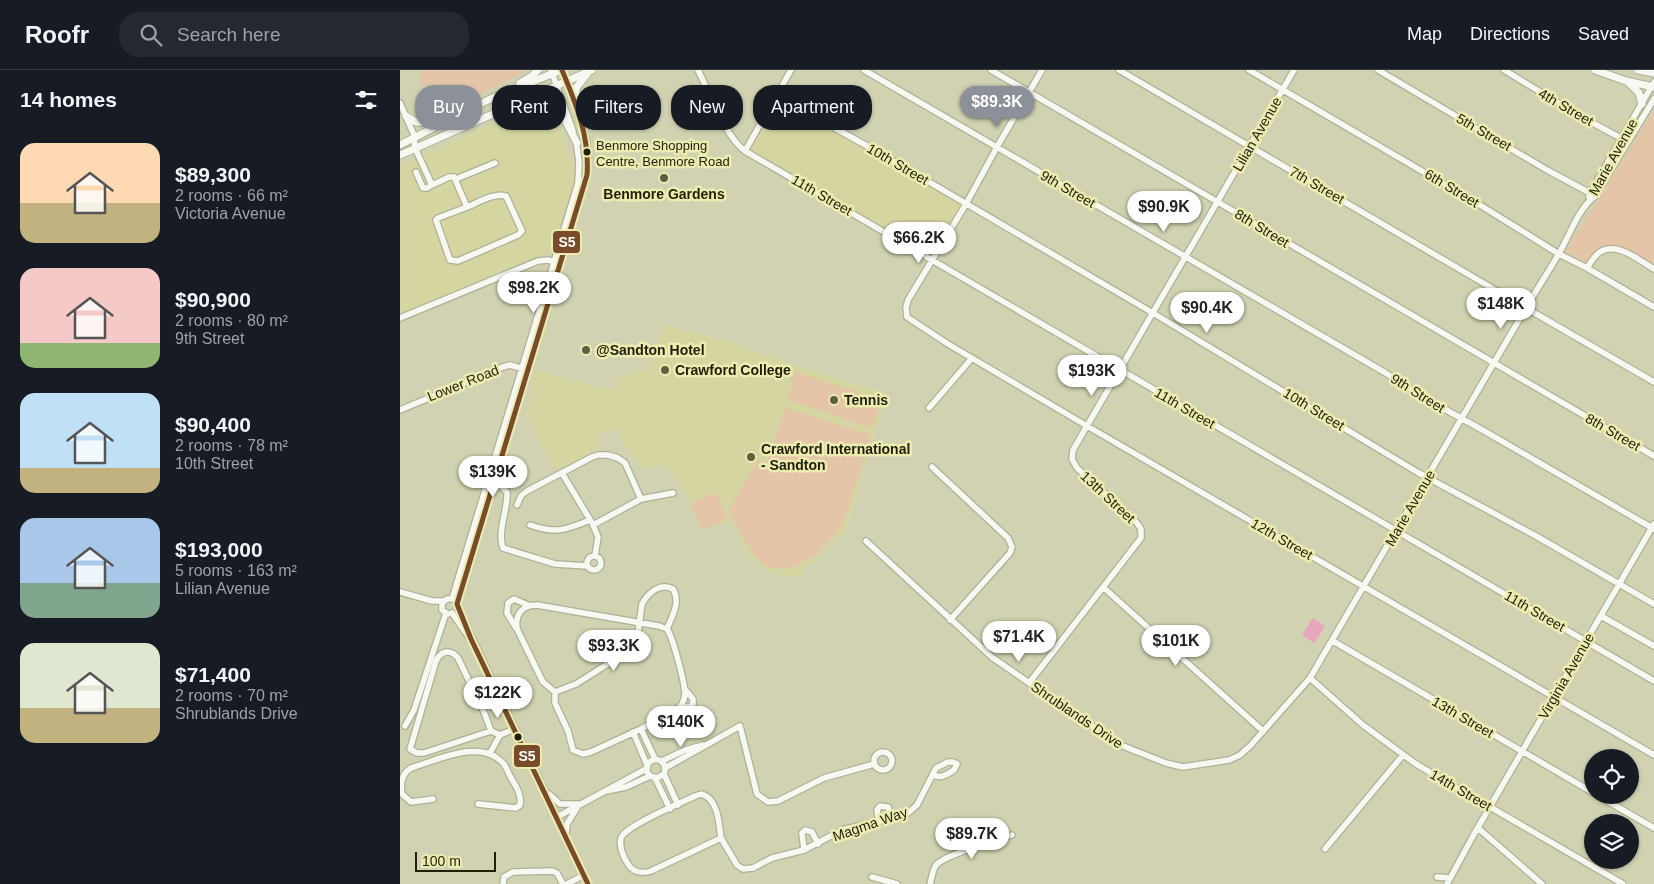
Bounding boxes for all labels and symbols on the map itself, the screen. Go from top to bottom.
pin: $89.3K [956,85,1038,128]
street label: 4th Street [1536,85,1596,129]
street label: Lilian Avenue [1229,94,1285,174]
street label: 5th Street [1454,110,1514,154]
street label: Marie Avenue [1585,116,1641,198]
place label: Benmore Shopping Centre, Benmore Road [596,138,730,169]
street label: 10th Street [864,140,932,188]
marker: Benmore Shopping Centre, Benmore Road [582,147,592,157]
street label: 7th Street [1287,163,1347,207]
street label: 6th Street [1422,166,1482,211]
street label: 9th Street [1038,167,1098,211]
street label: 11th Street [789,171,855,219]
marker: Benmore Gardens [658,172,670,184]
place label: Benmore Gardens [603,186,725,202]
pin: $90.9K [1123,190,1205,233]
street label: 8th Street [1232,206,1292,251]
pin: $66.2K [878,222,960,264]
line badge: S5 [552,230,581,254]
text: S5 [558,234,576,250]
pin: $98.2K [493,272,575,314]
pin: $148K [1466,288,1536,330]
pin: $90.4K [1166,292,1248,334]
place label: @Sandton Hotel [596,342,705,358]
marker: @Sandton Hotel [580,344,592,356]
pin: $193K [1057,354,1127,397]
street label: Lower Road [425,361,501,405]
place label: Crawford College [675,362,791,378]
marker: Crawford College [659,364,671,376]
street label: 9th Street [1388,370,1448,416]
street label: 11th Street [1152,384,1218,432]
street label: 10th Street [1281,385,1348,434]
place label: Tennis [844,392,888,408]
marker: Tennis [828,394,840,406]
street label: 8th Street [1583,410,1643,454]
place label: Crawford International - Sandton [761,441,910,473]
marker: Crawford International - Sandton [745,451,757,463]
pin: $139K [458,456,528,498]
street label: Marie Avenue [1382,467,1438,549]
street label: 13th Street [1077,468,1139,526]
street label: 12th Street [1248,515,1316,563]
street label: 11th Street [1502,587,1568,635]
pin: $71.4K [978,620,1060,663]
pin: $101K [1141,624,1211,667]
pin: $93.3K [573,630,655,672]
street label: Virginia Avenue [1535,630,1597,722]
pin: $122K [463,676,533,719]
street label: Shrublands Drive [1028,678,1126,752]
street label: 13th Street [1429,693,1497,741]
pin: $140K [646,706,716,748]
unlabelled marker [513,732,523,742]
line badge: S5 [513,744,541,768]
text: S5 [518,748,536,764]
street label: 14th Street [1427,766,1495,814]
street label: Magma Way [830,804,910,844]
pin: $89.7K [931,818,1013,860]
scale bar [415,849,496,872]

